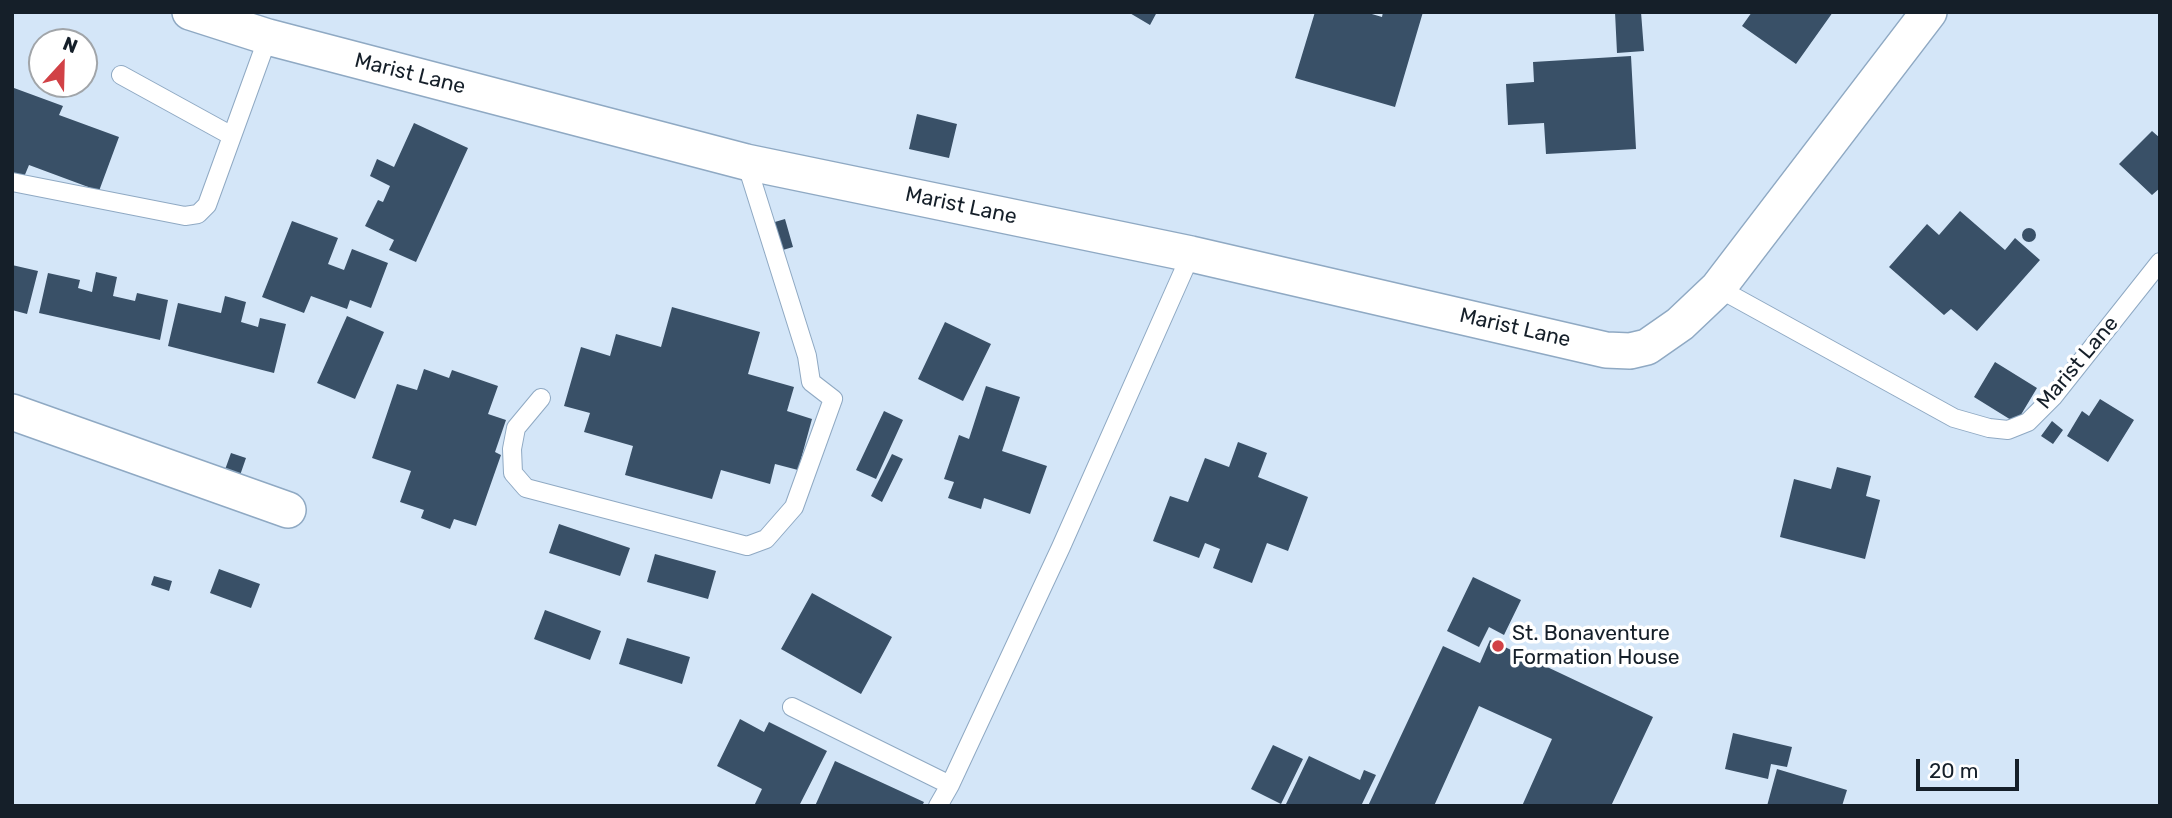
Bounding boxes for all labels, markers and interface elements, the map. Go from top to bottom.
north arrow [28,28,98,98]
text: N [60,32,81,58]
street label: Marist Lane [352,48,468,100]
street label: Marist Lane [903,182,1019,230]
street label: Marist Lane [1457,303,1573,353]
street label: Marist Lane [2032,312,2124,414]
place label: St. Bonaventure Formation House [1512,621,1680,671]
marker: St. Bonaventure Formation House [1490,638,1506,654]
scale bar [1920,744,2023,788]
text: 20 m [1929,758,1978,783]

